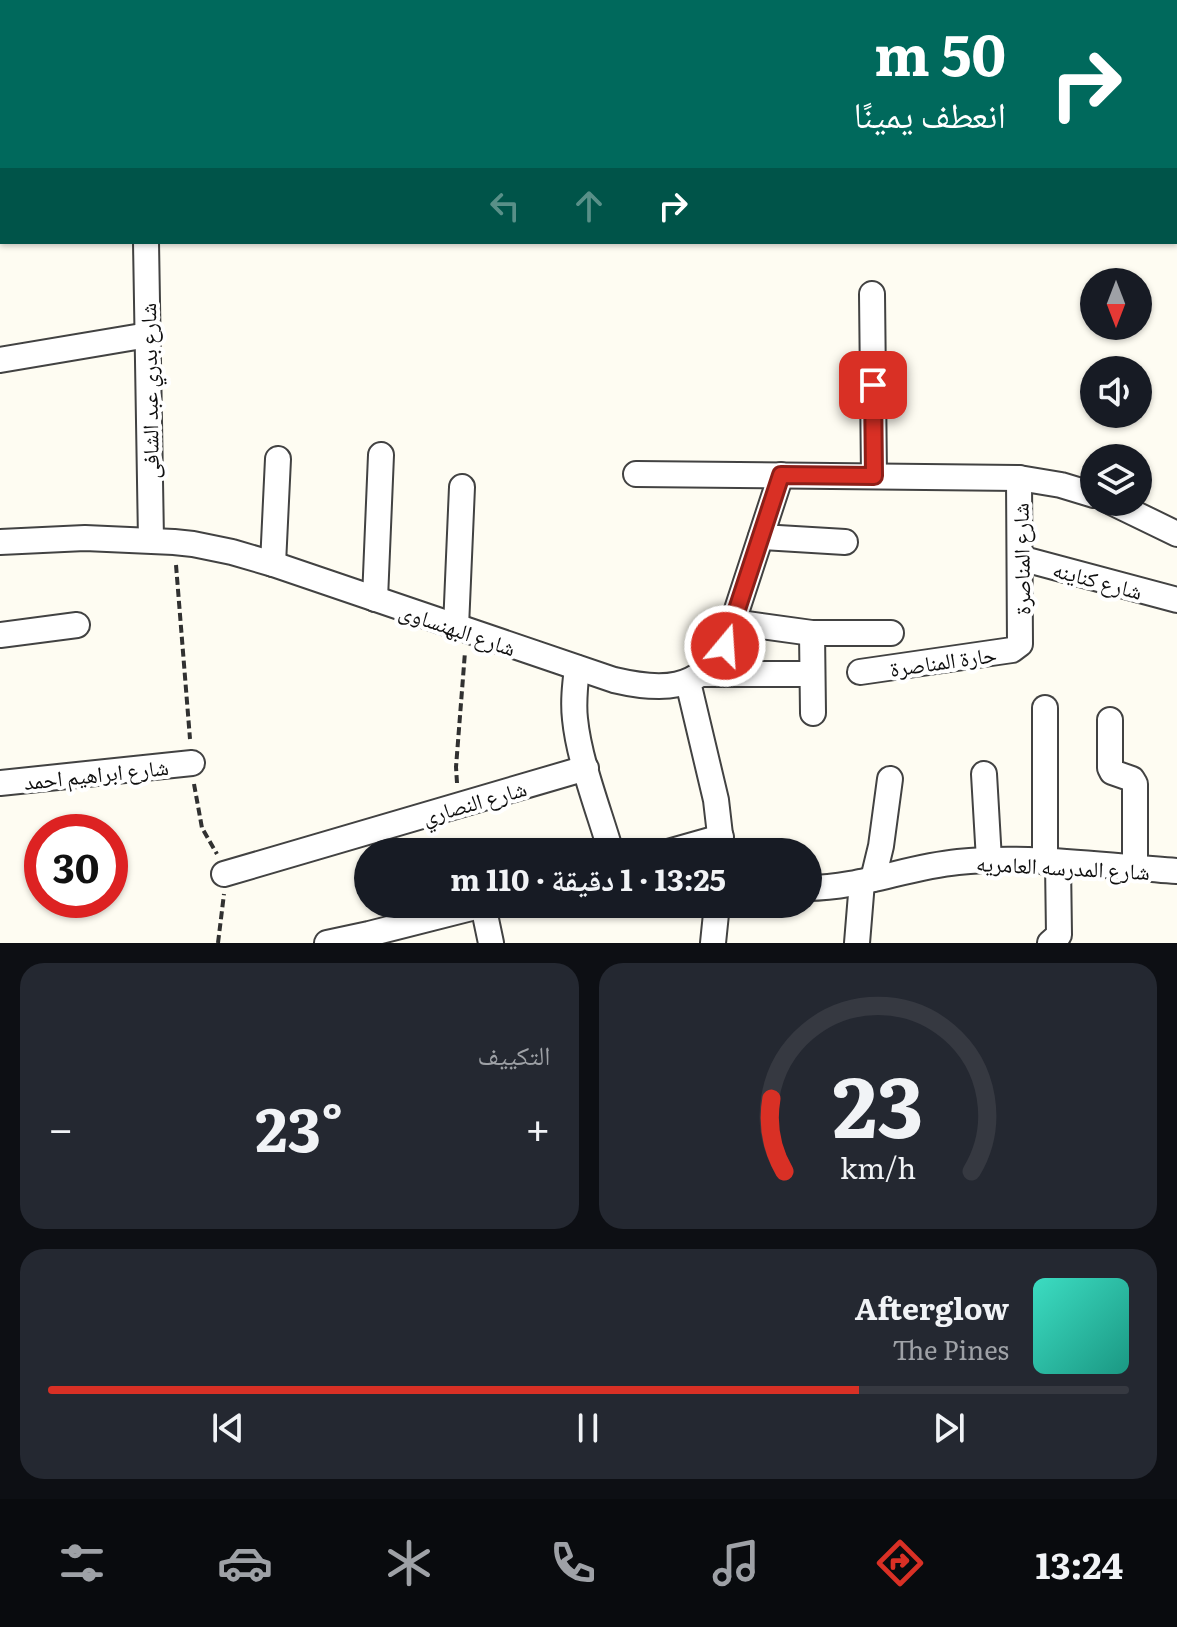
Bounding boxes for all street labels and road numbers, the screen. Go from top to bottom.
street label: شارع بدري عبد الشافى [130,303,169,479]
street label: شارع المناصرة [1003,503,1037,615]
street label: شارع كناينه [1050,551,1146,607]
street label: شارع البهنساوى [395,593,521,663]
street label: حارة المناصرة [887,636,999,684]
street label: شارع ابراهيم احمد [22,749,170,797]
street label: شارع النصاري [418,770,531,834]
street label: شارع المدرسه العامريه [975,845,1151,887]

